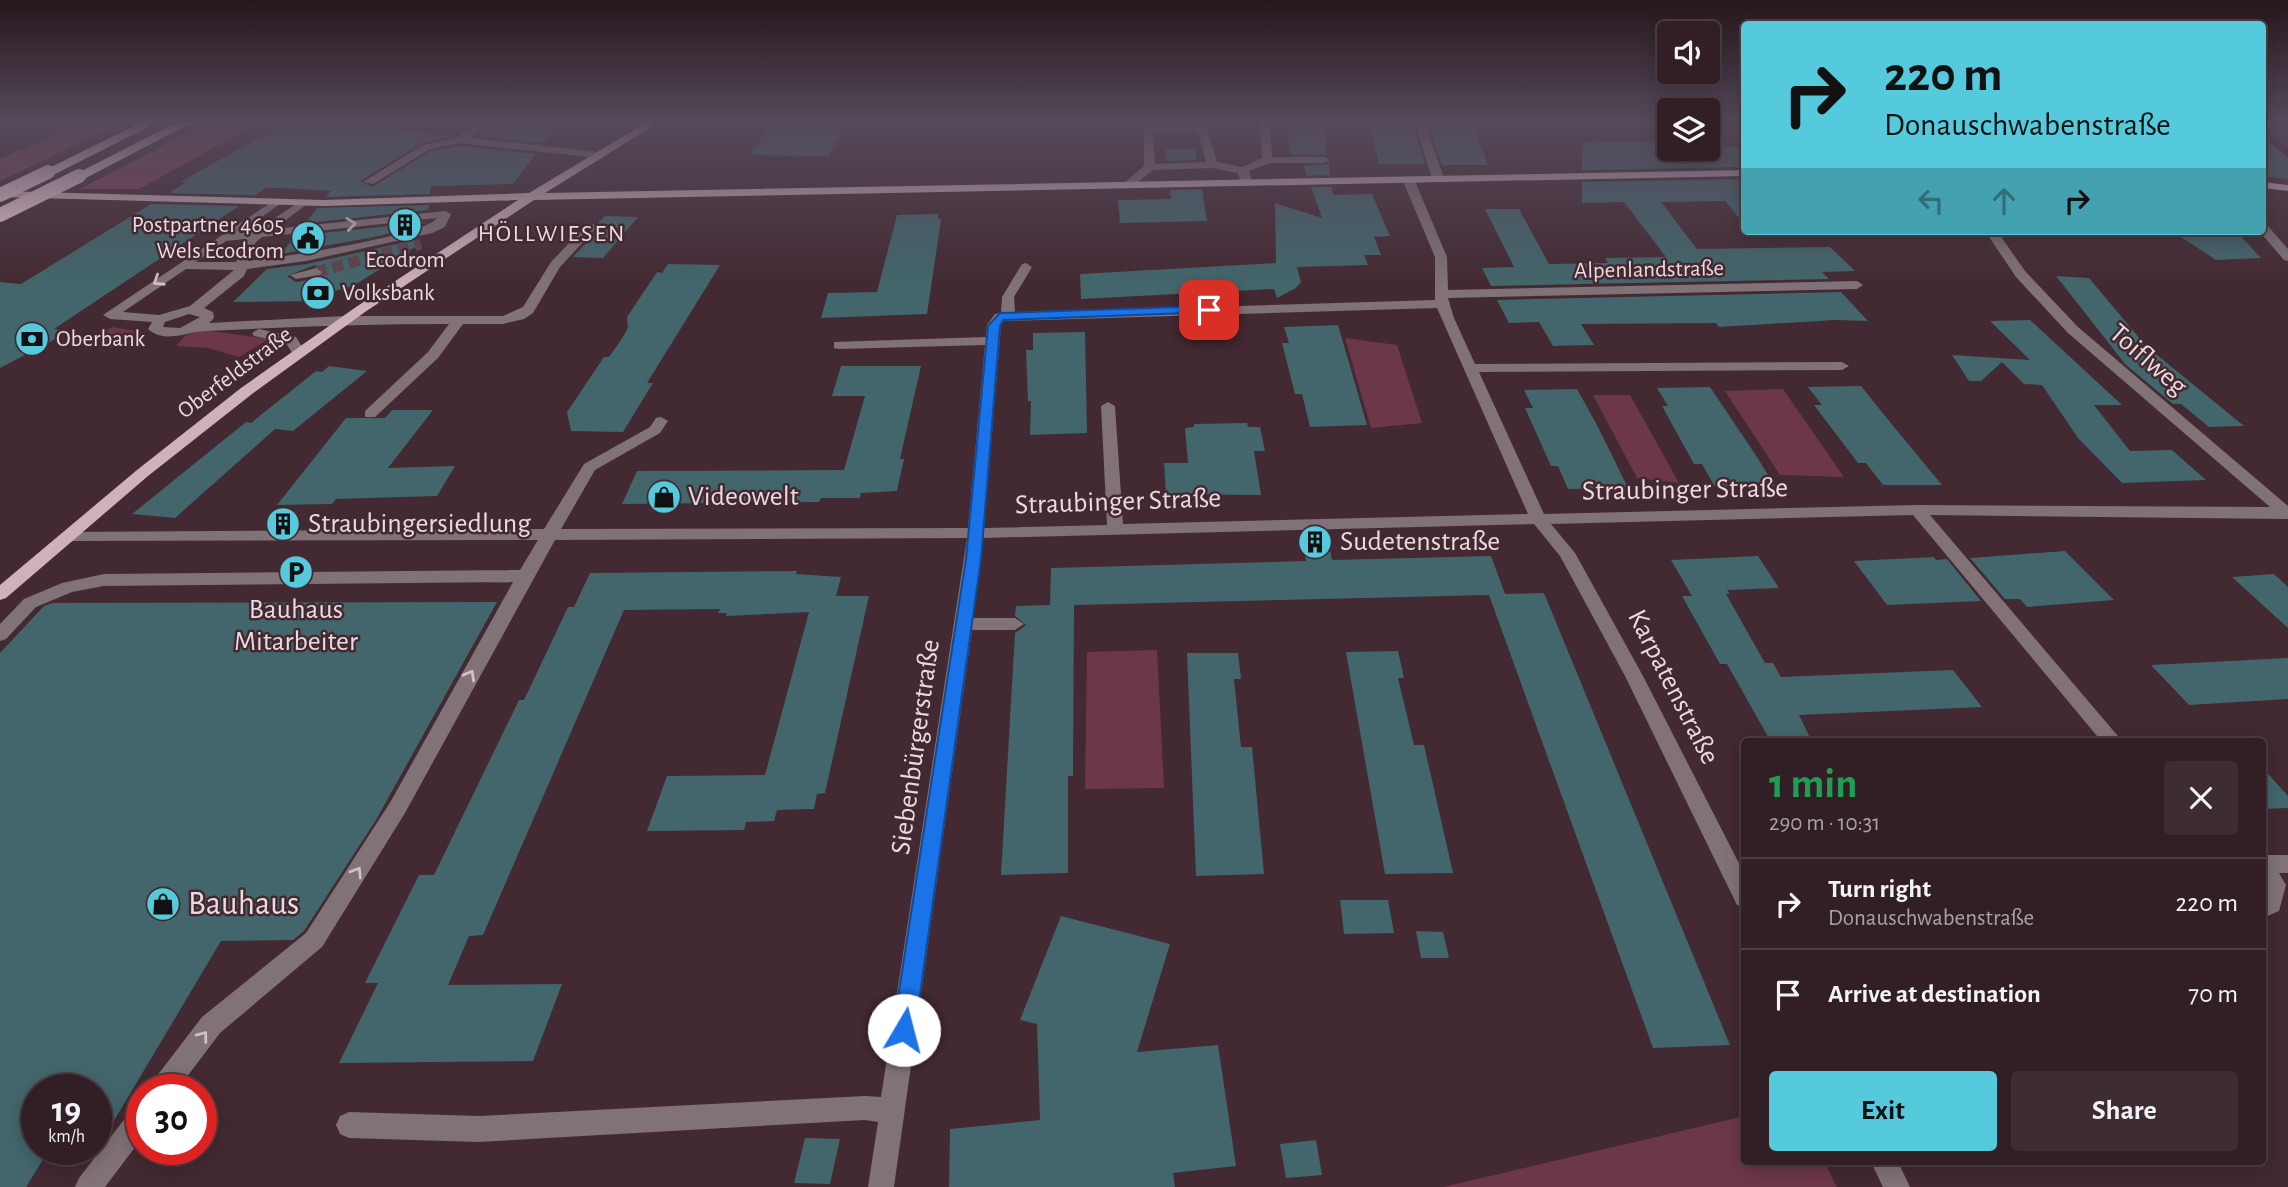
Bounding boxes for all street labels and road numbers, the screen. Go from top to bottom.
street label: Alpenlandstraße [1574,257,1724,283]
street label: Toiflweg [2104,319,2193,401]
street label: Oberfeldstraße [174,323,296,423]
street label: Straubinger Straße [1582,474,1788,506]
street label: Straubinger Straße [1014,484,1222,520]
street label: Karpatenstraße [1622,605,1724,769]
street label: Siebenbürgerstraße [887,638,945,856]

